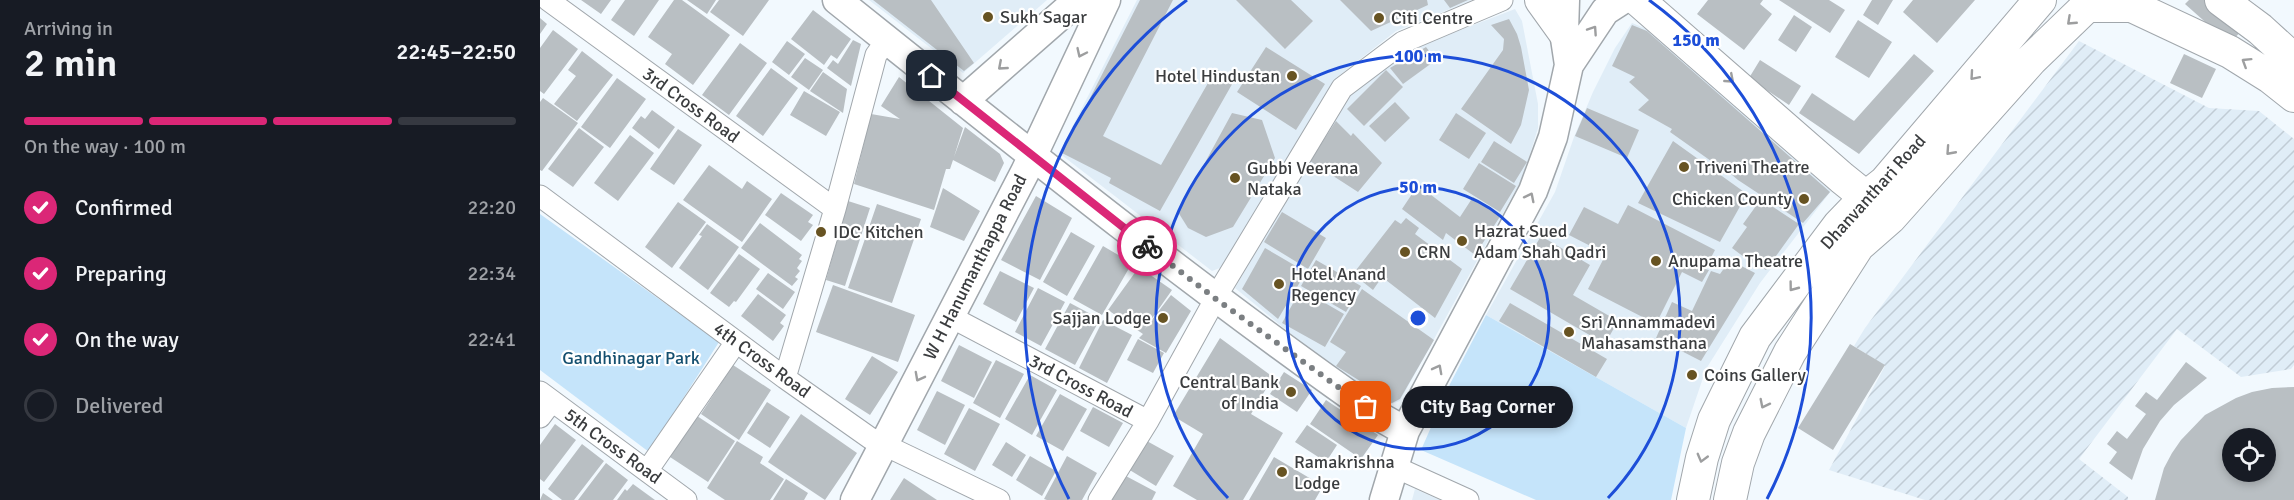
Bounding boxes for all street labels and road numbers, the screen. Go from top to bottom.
street label: 3rd Cross Road [638,62,744,148]
street label: Dhanvanthari Road [1816,130,1930,254]
street label: W H Hanumanthappa Road [919,170,1031,364]
street label: 4th Cross Road [709,317,815,403]
street label: 3rd Cross Road [1025,349,1137,423]
street label: 5th Cross Road [560,403,666,489]

